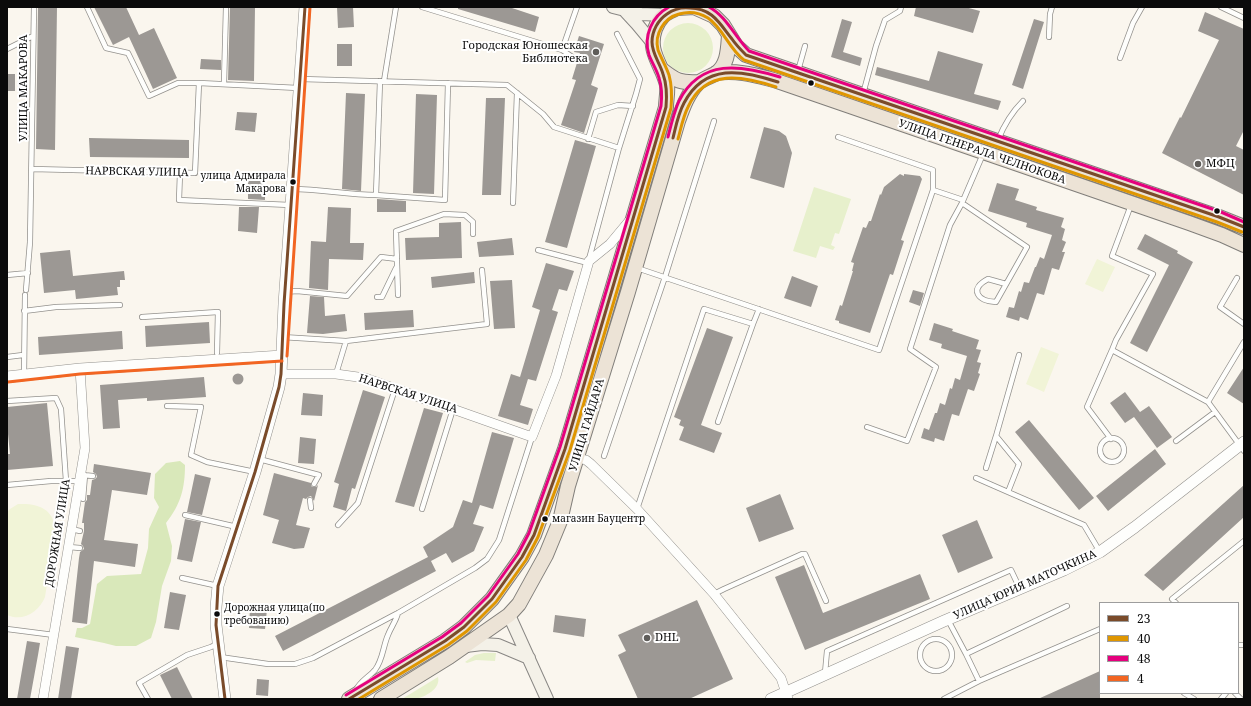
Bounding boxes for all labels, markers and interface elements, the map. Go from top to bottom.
street label: УЛИЦА МАКАРОВА [17,35,31,141]
place label: Городская Юношеская Библиотека [462,39,588,65]
marker: Городская Юношеская Библиотека [591,47,601,57]
unlabelled marker [806,78,816,88]
street label: УЛИЦА ГЕНЕРАЛА ЧЕЛНОКОВА [897,117,1067,187]
place label: МФЦ [1206,157,1235,171]
marker: МФЦ [1193,159,1203,169]
street label: НАРВСКАЯ УЛИЦА [85,164,189,180]
place label: улица Адмирала Макарова [200,170,286,194]
marker: улица Адмирала Макарова [288,177,298,187]
unlabelled marker [1212,206,1222,216]
street label: НАРВСКАЯ УЛИЦА [357,372,459,416]
street label: УЛИЦА ГАЙДАРА [567,377,607,473]
street label: ДОРОЖНАЯ УЛИЦА [43,478,73,588]
place label: магазин Бауцентр [552,513,645,525]
marker: магазин Бауцентр [540,514,550,524]
street label: УЛИЦА ЮРИЯ МАТОЧКИНА [952,547,1098,623]
place label: Дорожная улица(по требованию) [224,602,325,626]
legend [1099,602,1239,694]
marker: Дорожная улица(по требованию) [212,609,222,619]
text: 23 [1137,610,1150,627]
text: 40 [1137,630,1150,647]
place label: DHL [655,631,679,645]
marker: DHL [642,633,652,643]
text: 48 [1137,650,1150,667]
text: 4 [1137,670,1144,687]

